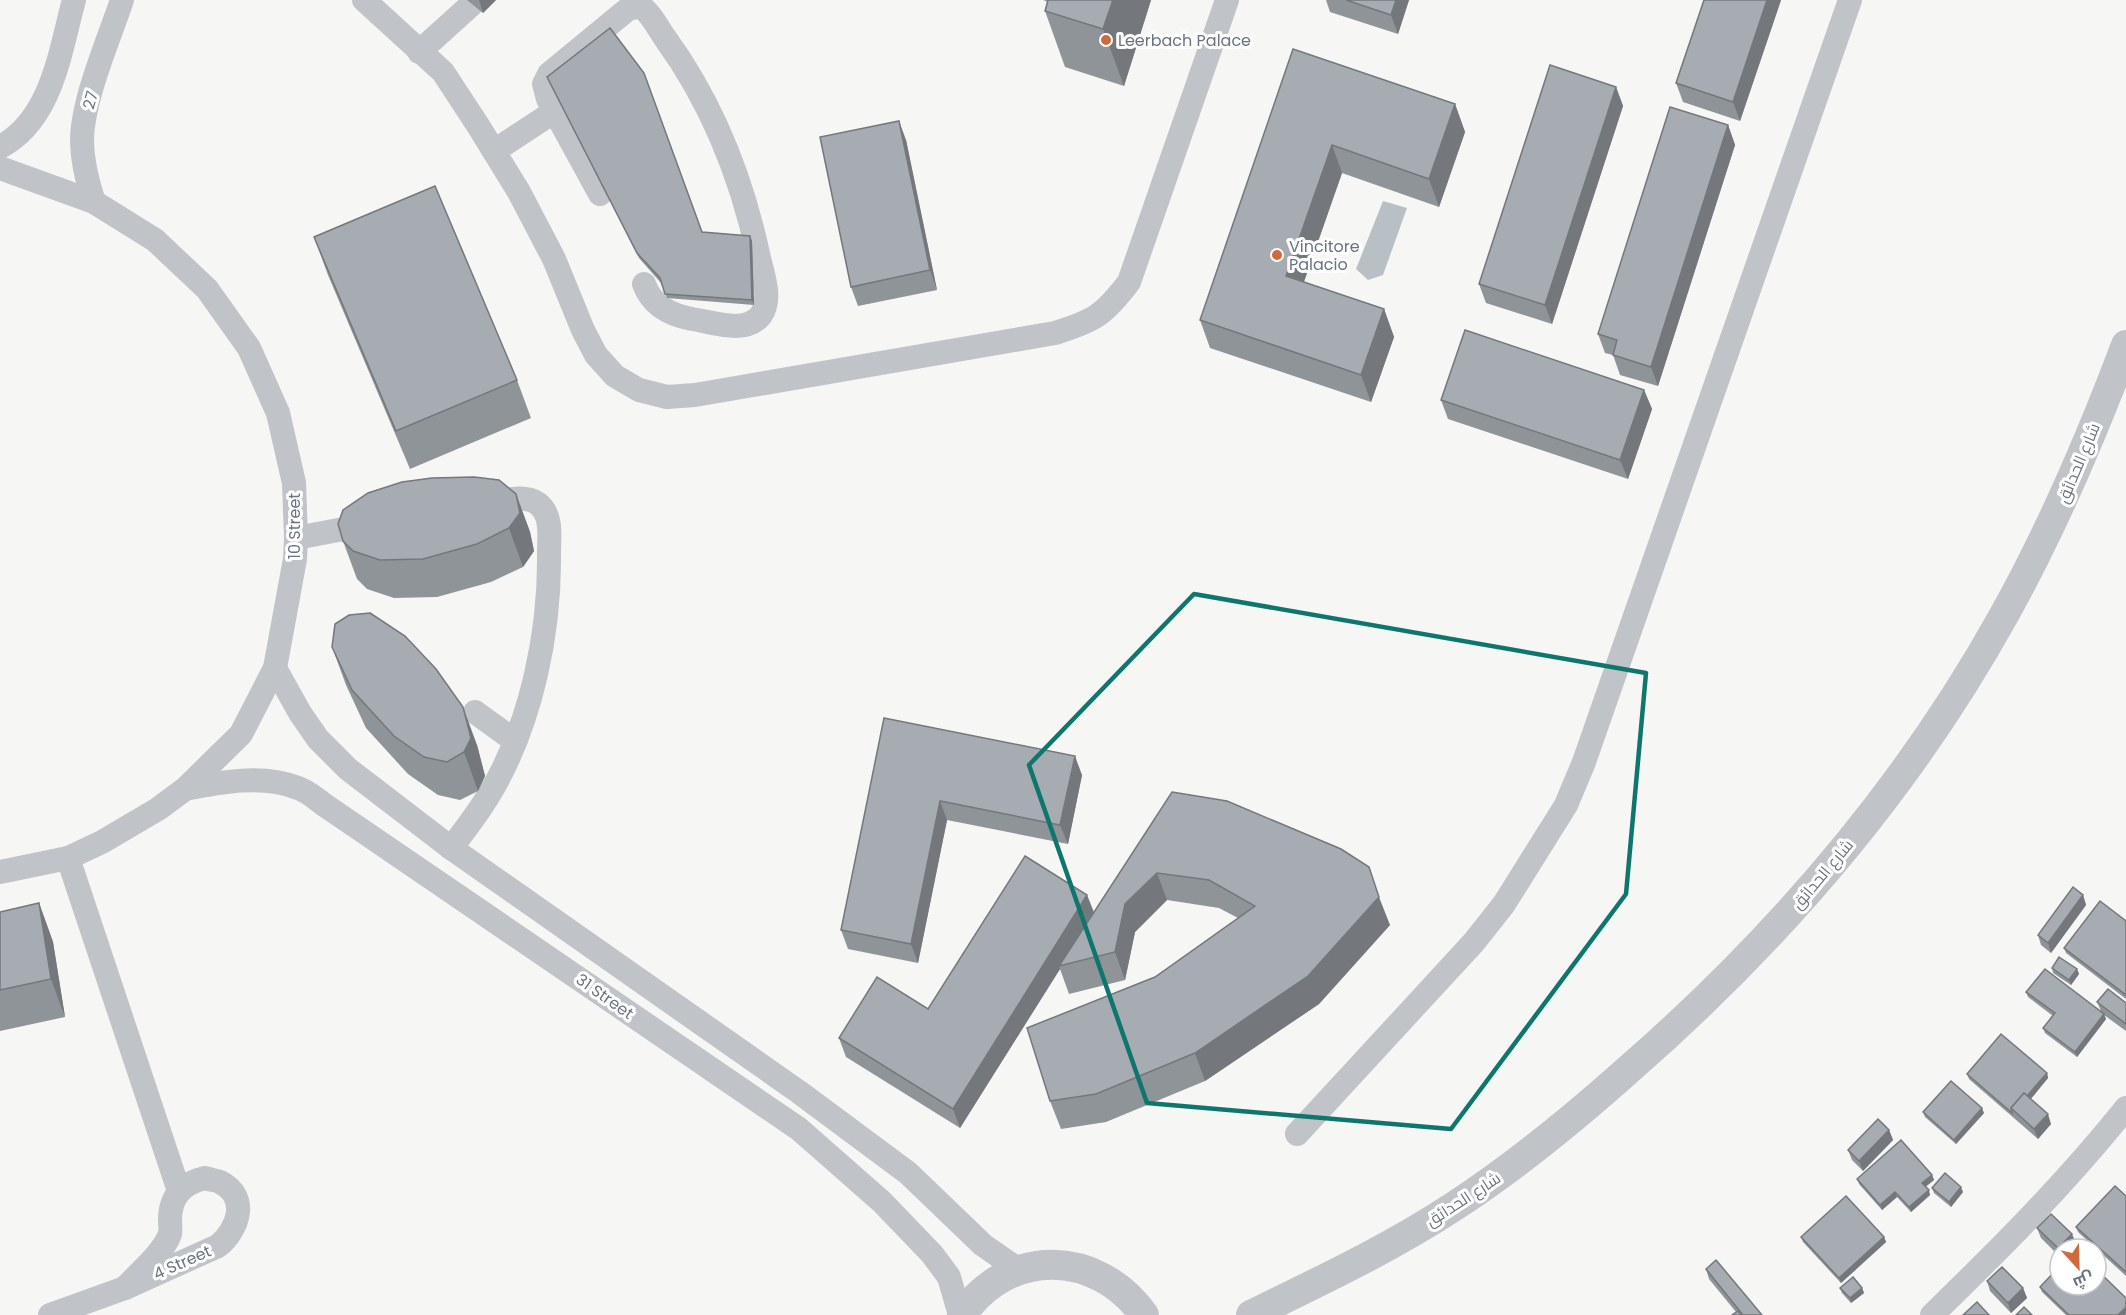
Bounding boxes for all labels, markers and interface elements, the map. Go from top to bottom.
place label: Leerbach Palace [1118,29,1251,52]
marker: Leerbach Palace [1099,33,1113,47]
street label: 27 [77,88,104,112]
place label: Vincitore Palacio [1289,235,1360,276]
marker: Vincitore Palacio [1270,248,1284,262]
street label: شارع الحدائق [2051,420,2106,507]
street label: 10 Street [283,493,306,559]
street label: شارع الحدائق [1786,834,1859,914]
street label: 31 Street [571,968,638,1025]
street label: شارع الحدائق [1421,1167,1505,1232]
north arrow [2048,1237,2108,1297]
street label: 4 Street [150,1239,215,1285]
text: ش [2070,1266,2097,1295]

